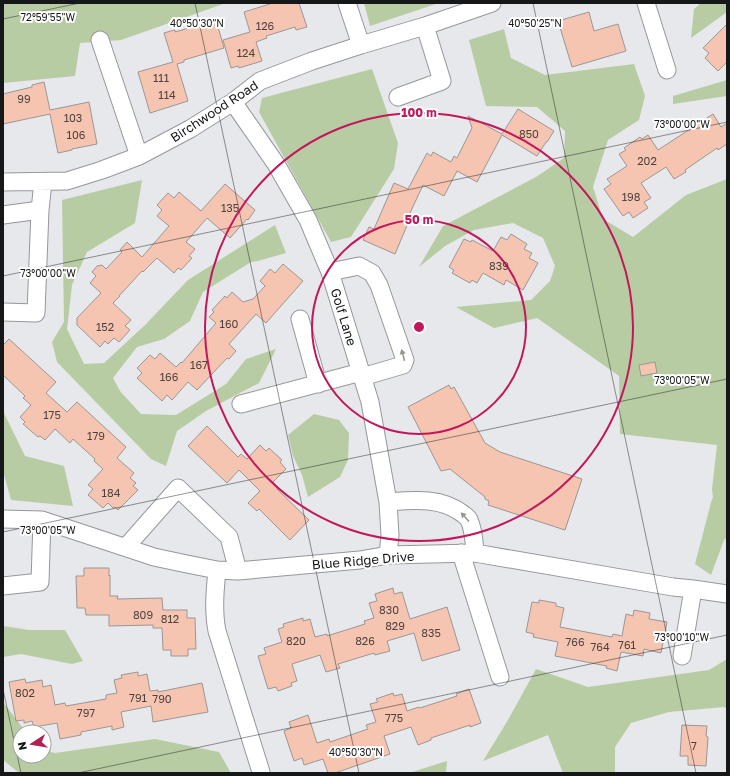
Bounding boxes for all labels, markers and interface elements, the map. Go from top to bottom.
text: 72°59'55"W [21,11,76,23]
text: 40°50'30"N [170,17,224,29]
text: 40°50'25"N [508,17,562,29]
house number: 126 [256,19,275,32]
house number: 124 [237,46,255,59]
house number: 111 [153,71,169,84]
street label: Birchwood Road [167,77,261,145]
house number: 114 [158,88,176,101]
house number: 99 [17,92,31,105]
text: 100 m [401,105,437,120]
house number: 103 [64,111,82,124]
text: 73°00'00"W [654,118,710,130]
house number: 850 [519,127,539,140]
house number: 106 [67,128,86,141]
house number: 202 [637,154,657,167]
house number: 198 [622,190,641,203]
house number: 135 [221,201,239,214]
text: 50 m [405,212,433,227]
house number: 839 [489,259,509,272]
text: 73°00'00"W [20,267,76,279]
street label: Golf Lane [328,286,360,348]
house number: 160 [220,317,239,330]
house number: 152 [96,320,114,333]
centre of rings [412,320,426,334]
one-way arrow [399,349,405,361]
house number: 167 [190,358,208,371]
house number: 166 [160,370,179,383]
text: 73°00'05"W [654,374,710,386]
house number: 175 [43,408,61,421]
house number: 179 [87,429,105,442]
house number: 184 [102,486,121,499]
one-way arrow [461,512,470,522]
text: 73°00'05"W [20,524,76,536]
street label: Blue Ridge Drive [311,548,415,572]
house number: 830 [379,603,399,616]
house number: 809 [133,608,153,621]
house number: 812 [161,612,179,625]
house number: 829 [385,619,405,632]
house number: 835 [421,626,441,639]
text: 73°00'10"W [655,631,710,643]
house number: 820 [286,634,306,647]
house number: 826 [355,634,375,647]
house number: 766 [565,635,585,648]
house number: 761 [618,638,636,651]
house number: 764 [590,640,610,653]
house number: 802 [15,686,35,699]
house number: 791 [129,691,147,704]
house number: 790 [152,692,172,705]
house number: 797 [77,706,95,719]
house number: 775 [385,711,403,724]
north arrow [12,724,52,764]
house number: 7 [691,739,697,752]
text: N [15,741,29,752]
text: 40°50'30"N [329,746,383,758]

